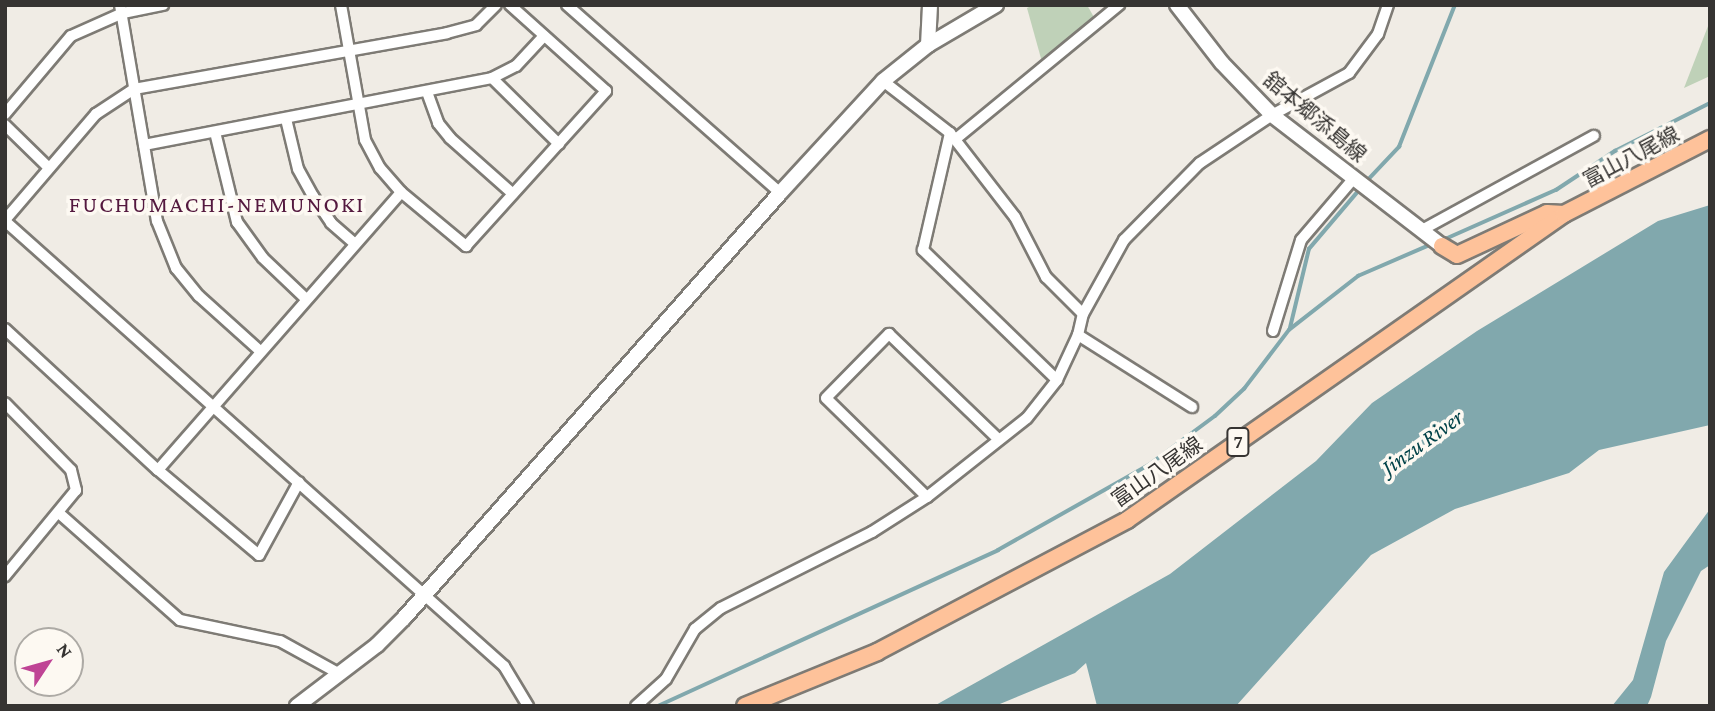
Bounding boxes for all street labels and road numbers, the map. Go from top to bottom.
street label: 舘本郷添島線 [1259,67,1371,167]
street label: 富山八尾線 [1579,121,1683,193]
road number: 7 [1226,426,1250,458]
street label: 富山八尾線 [1107,432,1207,512]

